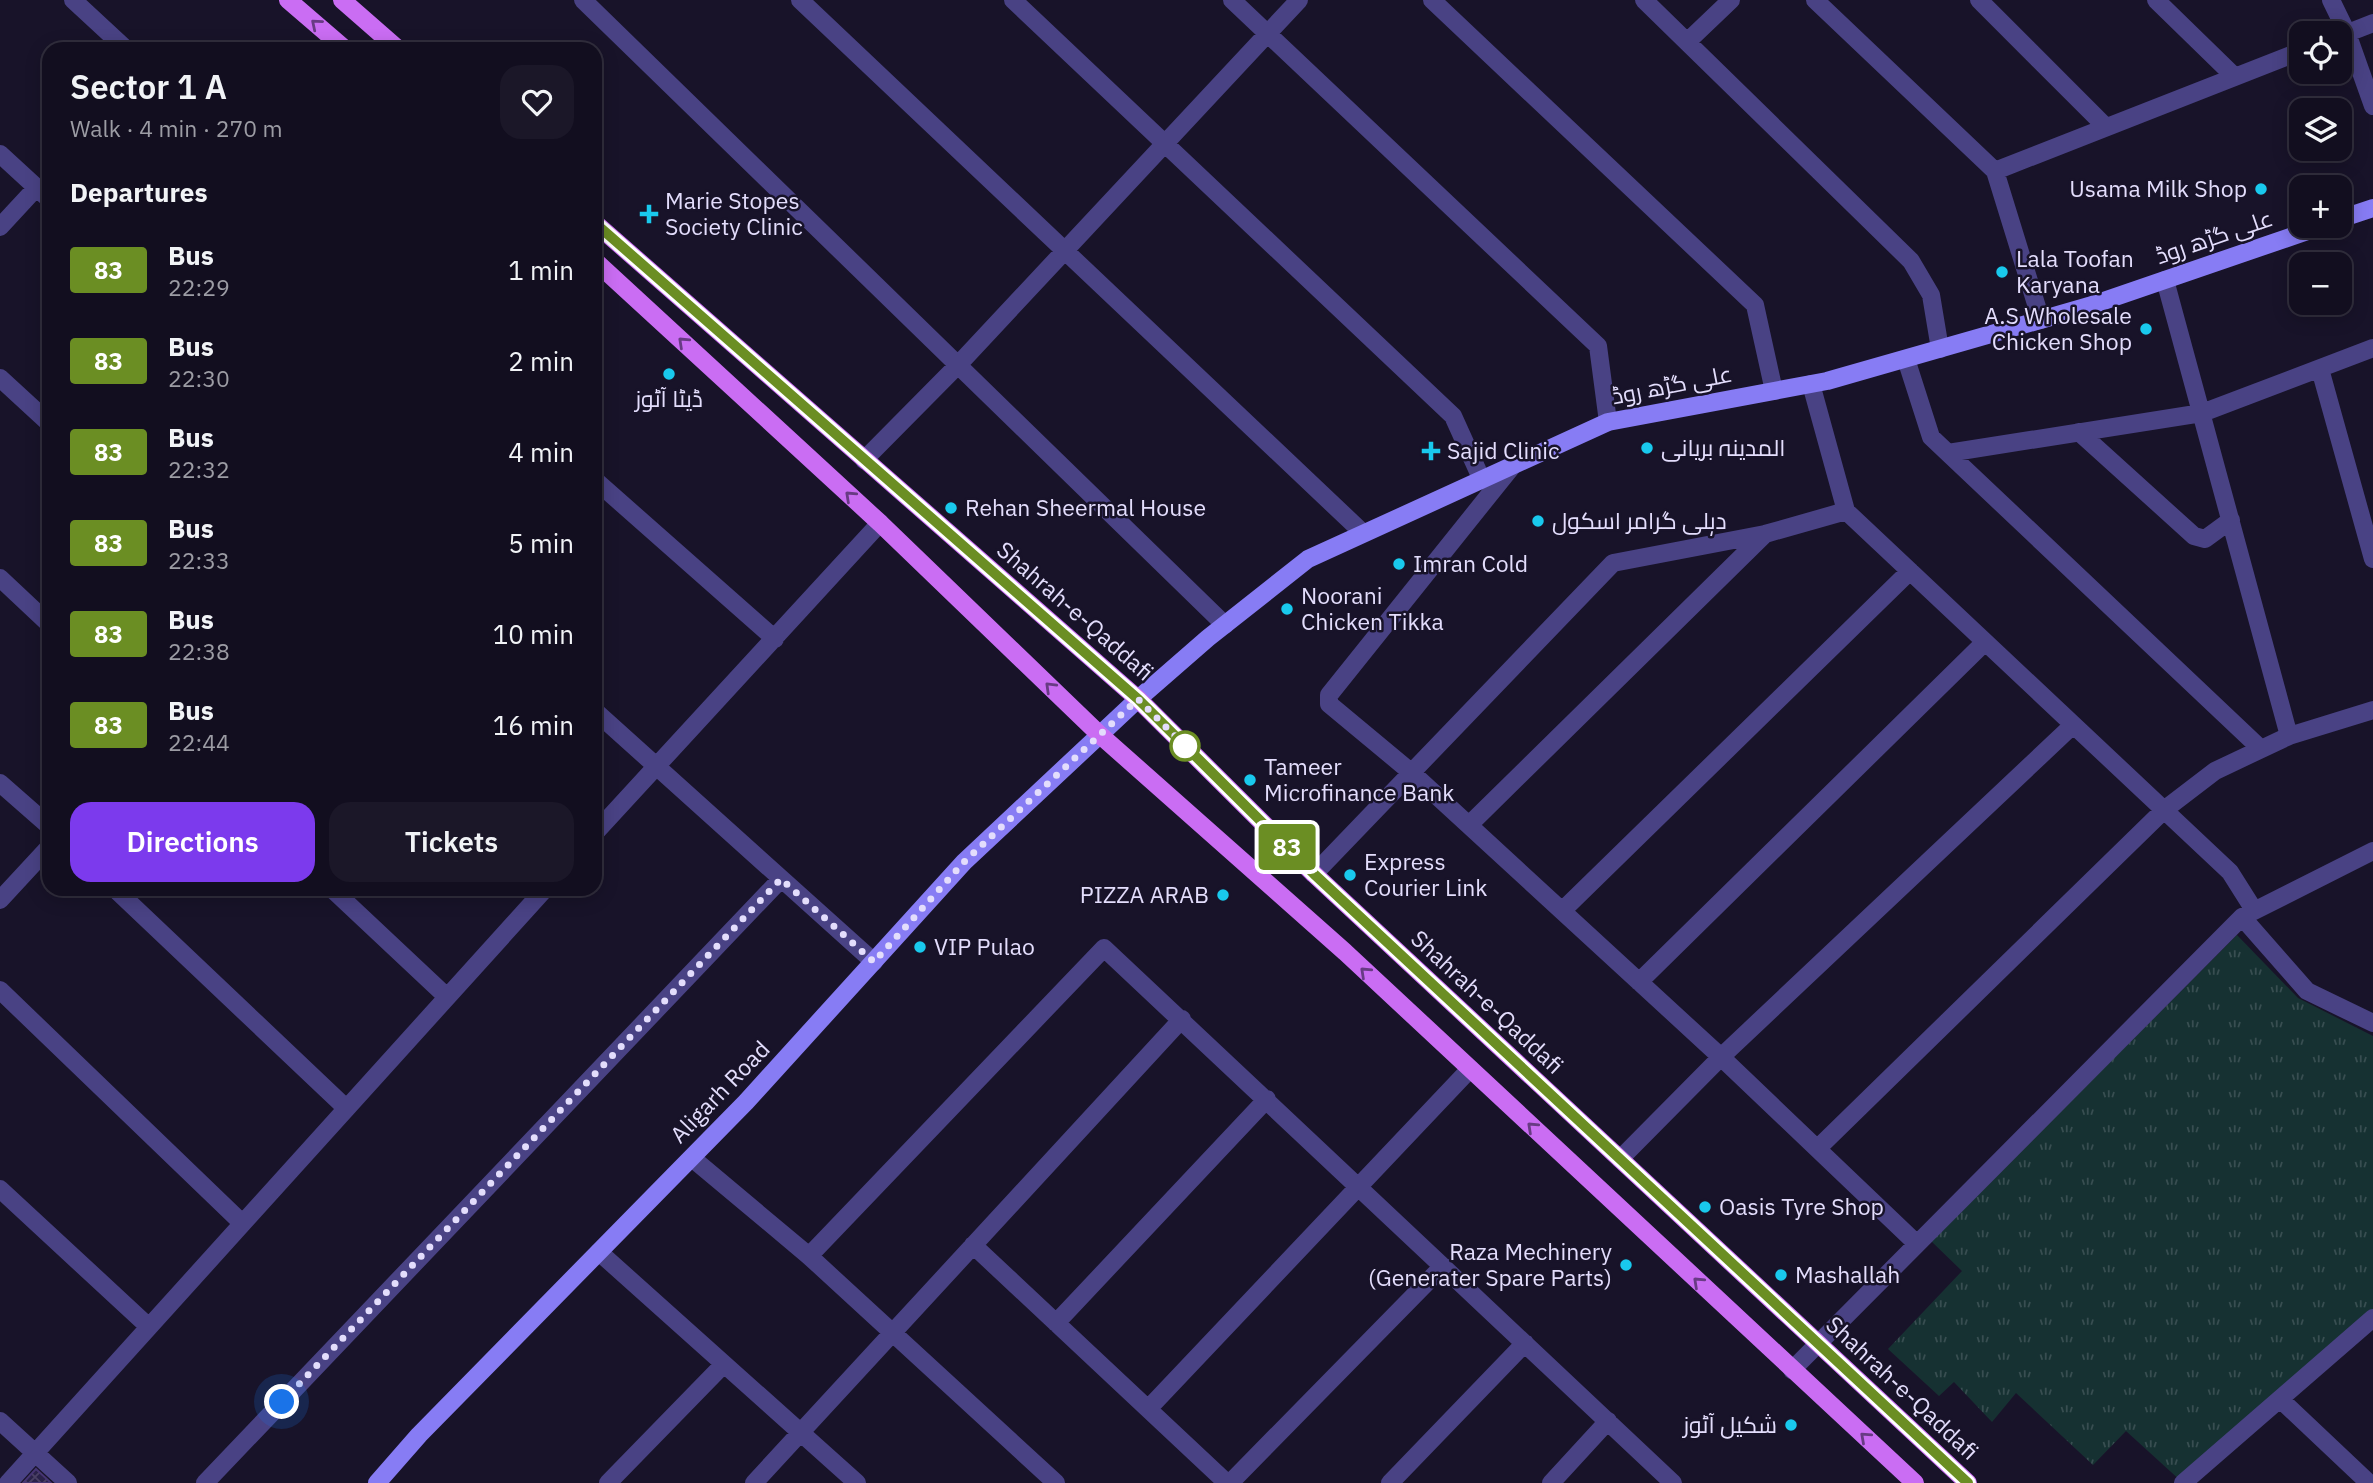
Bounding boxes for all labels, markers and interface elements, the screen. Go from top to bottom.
one-way arrow [312,20,324,33]
map controls [2289,21,2352,315]
button: locate [2289,21,2352,84]
text: Sector 1 A [70,65,227,108]
button: heart [500,65,574,139]
button: layers [2289,98,2352,161]
text: Walk · 4 min · 270 m [70,113,283,143]
place label: Usama Milk Shop [2069,173,2247,203]
text: Departures [70,175,208,209]
button: + [2289,175,2352,238]
marker: Usama Milk Shop [2253,181,2269,197]
place label: Marie Stopes Society Clinic [665,185,803,241]
street label: علی گڑھ روڈ [2151,202,2276,270]
marker: Marie Stopes Society Clinic [639,204,659,224]
text: Bus [168,238,214,272]
place label: Lala Toofan Karyana [2016,243,2134,299]
button: − [2289,252,2352,315]
text: 1 min [508,253,574,287]
text: 83 [94,254,123,286]
marker: Lala Toofan Karyana [1994,264,2010,280]
text: 22:29 [168,272,230,302]
place label: A.S Wholesale Chicken Shop [1984,300,2132,356]
marker: A.S Wholesale Chicken Shop [2138,321,2154,337]
text: Bus [168,329,214,363]
one-way arrow [678,338,691,350]
text: 2 min [508,344,574,378]
text: 83 [94,345,123,377]
street label: علی گڑھ روڈ [1609,358,1735,410]
text: 22:30 [168,363,230,393]
marker: ڈیٹا آٹوز [661,366,677,382]
place label: ڈیٹا آٹوز [633,383,703,413]
text: Bus [168,420,214,454]
place label: المدینہ بریانی [1661,432,1785,462]
text: 4 min [508,435,574,469]
place label: Sajid Clinic [1447,435,1560,465]
text: 83 [94,436,123,468]
marker: المدینہ بریانی [1639,440,1655,456]
marker: Sajid Clinic [1421,441,1441,461]
text: 22:32 [168,454,230,484]
one-way arrow [845,492,858,504]
place label: Rehan Sheermal House [965,492,1206,522]
marker: Rehan Sheermal House [943,500,959,516]
place label: دہلی گرامر اسکول [1552,505,1727,536]
text: Bus [168,511,214,545]
marker: دہلی گرامر اسکول [1530,513,1546,529]
text: 5 min [508,526,574,560]
text: 83 [94,527,123,559]
street label: Shahrah-e-Qaddafi [991,534,1160,686]
text: 22:33 [168,545,230,575]
place label: Imran Cold [1413,548,1528,578]
marker: Imran Cold [1391,556,1407,572]
place label: Noorani Chicken Tikka [1301,580,1444,636]
marker: Noorani Chicken Tikka [1279,601,1295,617]
text: Bus [168,602,214,636]
text: 10 min [493,617,574,651]
text: 83 [94,618,123,650]
text: 22:38 [168,636,230,666]
one-way arrow [1045,682,1058,695]
text: Bus [168,693,214,727]
text: 16 min [493,708,574,742]
text: 83 [94,709,123,741]
text: 22:44 [168,727,230,757]
unlabelled marker [1170,731,1200,761]
place label: Tameer Microfinance Bank [1264,751,1455,807]
marker: Tameer Microfinance Bank [1242,772,1258,788]
button: Directions [70,802,315,882]
button: Tickets [329,802,574,882]
line badge: 83 [1256,824,1318,870]
text: 83 [1273,831,1301,863]
place label: Express Courier Link [1364,846,1487,902]
marker: Express Courier Link [1342,867,1358,883]
place label: PIZZA ARAB [1080,879,1209,909]
marker: PIZZA ARAB [1215,887,1231,903]
street label: Shahrah-e-Qaddafi [1405,923,1570,1080]
place label: VIP Pulao [934,931,1035,961]
marker: VIP Pulao [912,939,928,955]
one-way arrow [1360,968,1373,980]
street label: Aligarh Road [663,1034,776,1149]
one-way arrow [1527,1123,1540,1135]
place label: Oasis Tyre Shop [1719,1191,1884,1221]
marker: Oasis Tyre Shop [1697,1199,1713,1215]
place label: Raza Mechinery (Generater Spare Parts) [1368,1236,1613,1292]
marker: Raza Mechinery (Generater Spare Parts) [1618,1257,1634,1273]
place label: Mashallah [1795,1259,1900,1289]
marker: Mashallah [1773,1267,1789,1283]
one-way arrow [1693,1278,1706,1291]
street label: Shahrah-e-Qaddafi [1820,1309,1985,1466]
your location [264,1384,299,1419]
place label: شکیل آٹوز [1681,1409,1777,1439]
marker: شکیل آٹوز [1783,1417,1799,1433]
one-way arrow [1860,1433,1873,1445]

